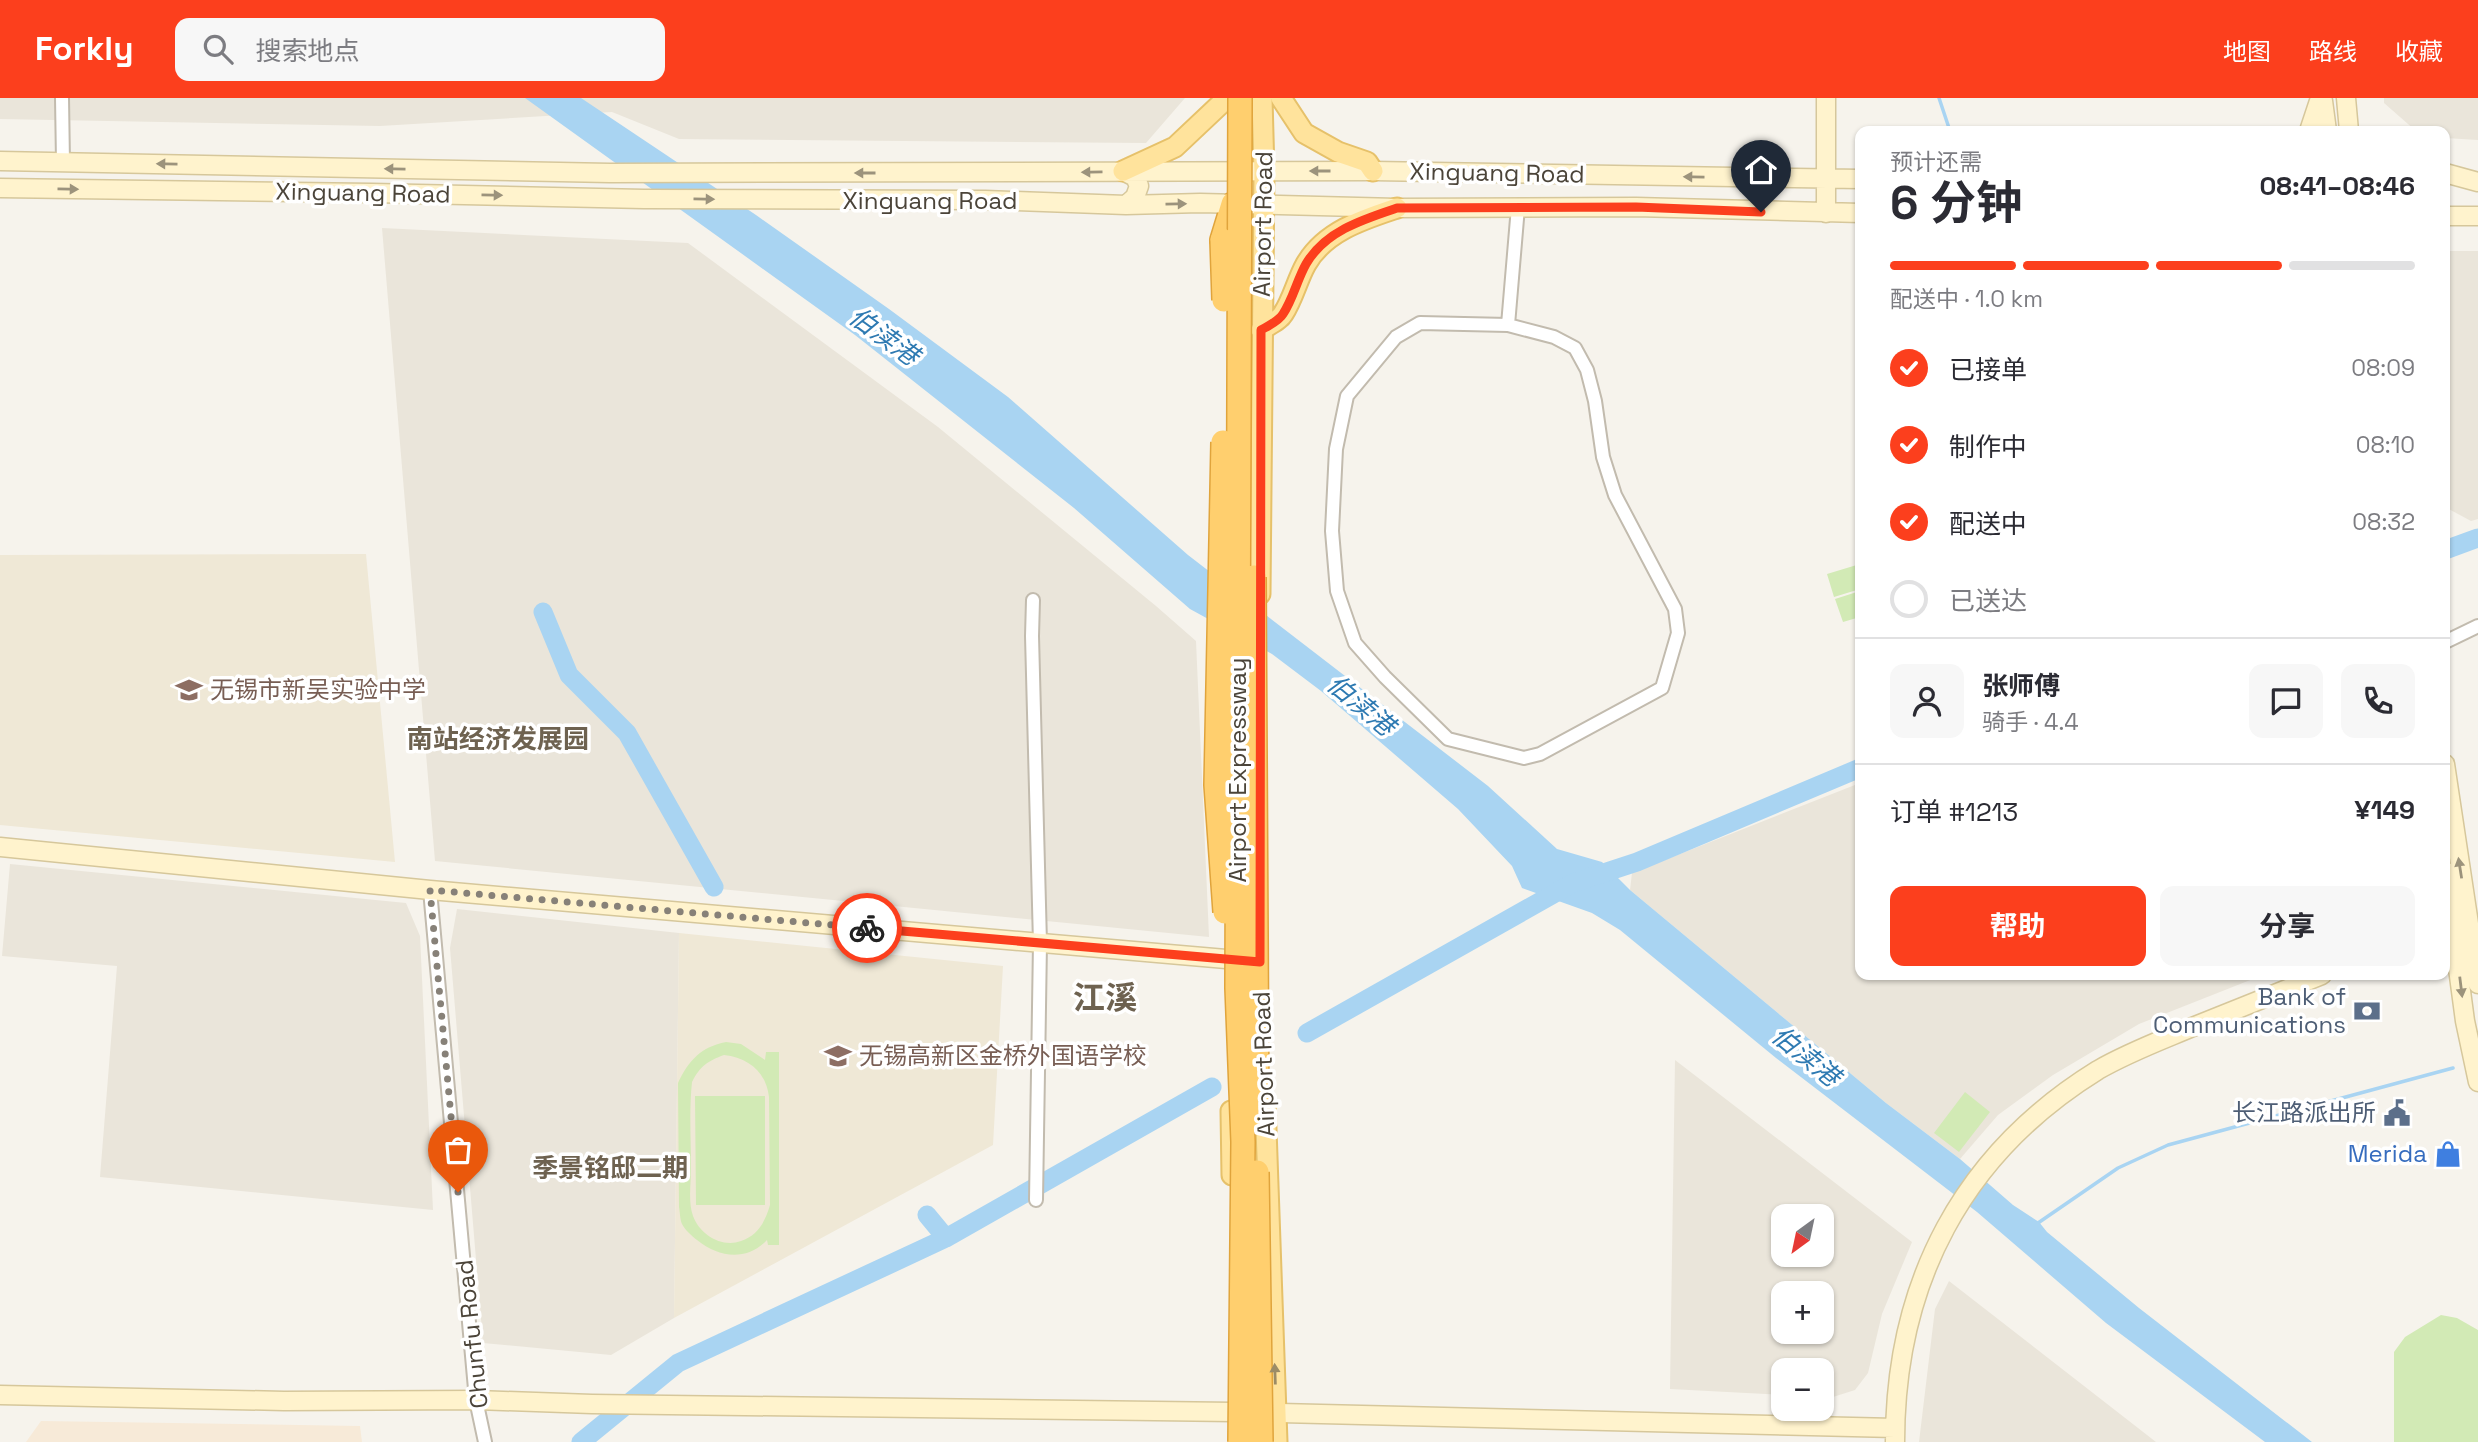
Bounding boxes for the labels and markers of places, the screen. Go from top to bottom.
pin [1731,140,1791,212]
place label: 无锡市新吴实验中学 [210,674,426,705]
school or university icon: 无锡市新吴实验中学 [174,675,204,705]
place label: Bank of Communications [2153,981,2346,1040]
bank icon: Bank of Communications [2352,996,2382,1026]
place label: 无锡高新区金桥外国语学校 [859,1040,1147,1071]
school or university icon: 无锡高新区金桥外国语学校 [823,1041,853,1071]
place label: 长江路派出所 [2232,1097,2376,1128]
public building icon: 长江路派出所 [2382,1098,2412,1128]
pin [428,1120,488,1192]
place label: Merida [2348,1138,2427,1169]
shop icon: Merida [2433,1139,2463,1169]

